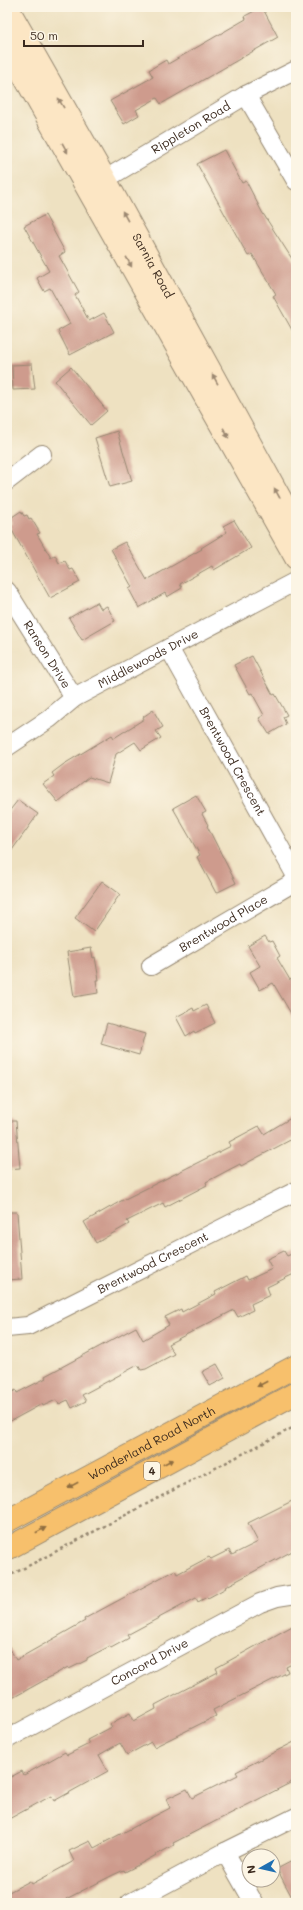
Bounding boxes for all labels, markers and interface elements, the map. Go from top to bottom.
scale bar [24,22,143,48]
text: 50 m [30,27,58,43]
one-way arrow [58,97,65,108]
street label: Rippleton Road [148,97,233,157]
one-way arrow [62,142,68,154]
one-way arrow [122,210,128,222]
street label: Sarnia Road [129,230,178,301]
one-way arrow [125,256,132,267]
one-way arrow [211,373,218,385]
one-way arrow [222,427,229,439]
one-way arrow [274,487,281,498]
street label: Ranson Drive [20,617,75,691]
street label: Middlewoods Drive [95,625,201,691]
street label: Brentwood Crescent [196,704,270,818]
street label: Brentwood Place [176,890,270,955]
street label: Brentwood Crescent [94,1228,211,1297]
one-way arrow [256,1381,267,1388]
street label: Wonderland Road North [85,1402,218,1483]
one-way arrow [162,1459,174,1465]
road number: 4 [144,1462,160,1480]
one-way arrow [67,1482,79,1489]
one-way arrow [35,1527,47,1534]
street label: Concord Drive [108,1634,191,1689]
north arrow [241,1848,281,1888]
text: N [243,1864,259,1875]

